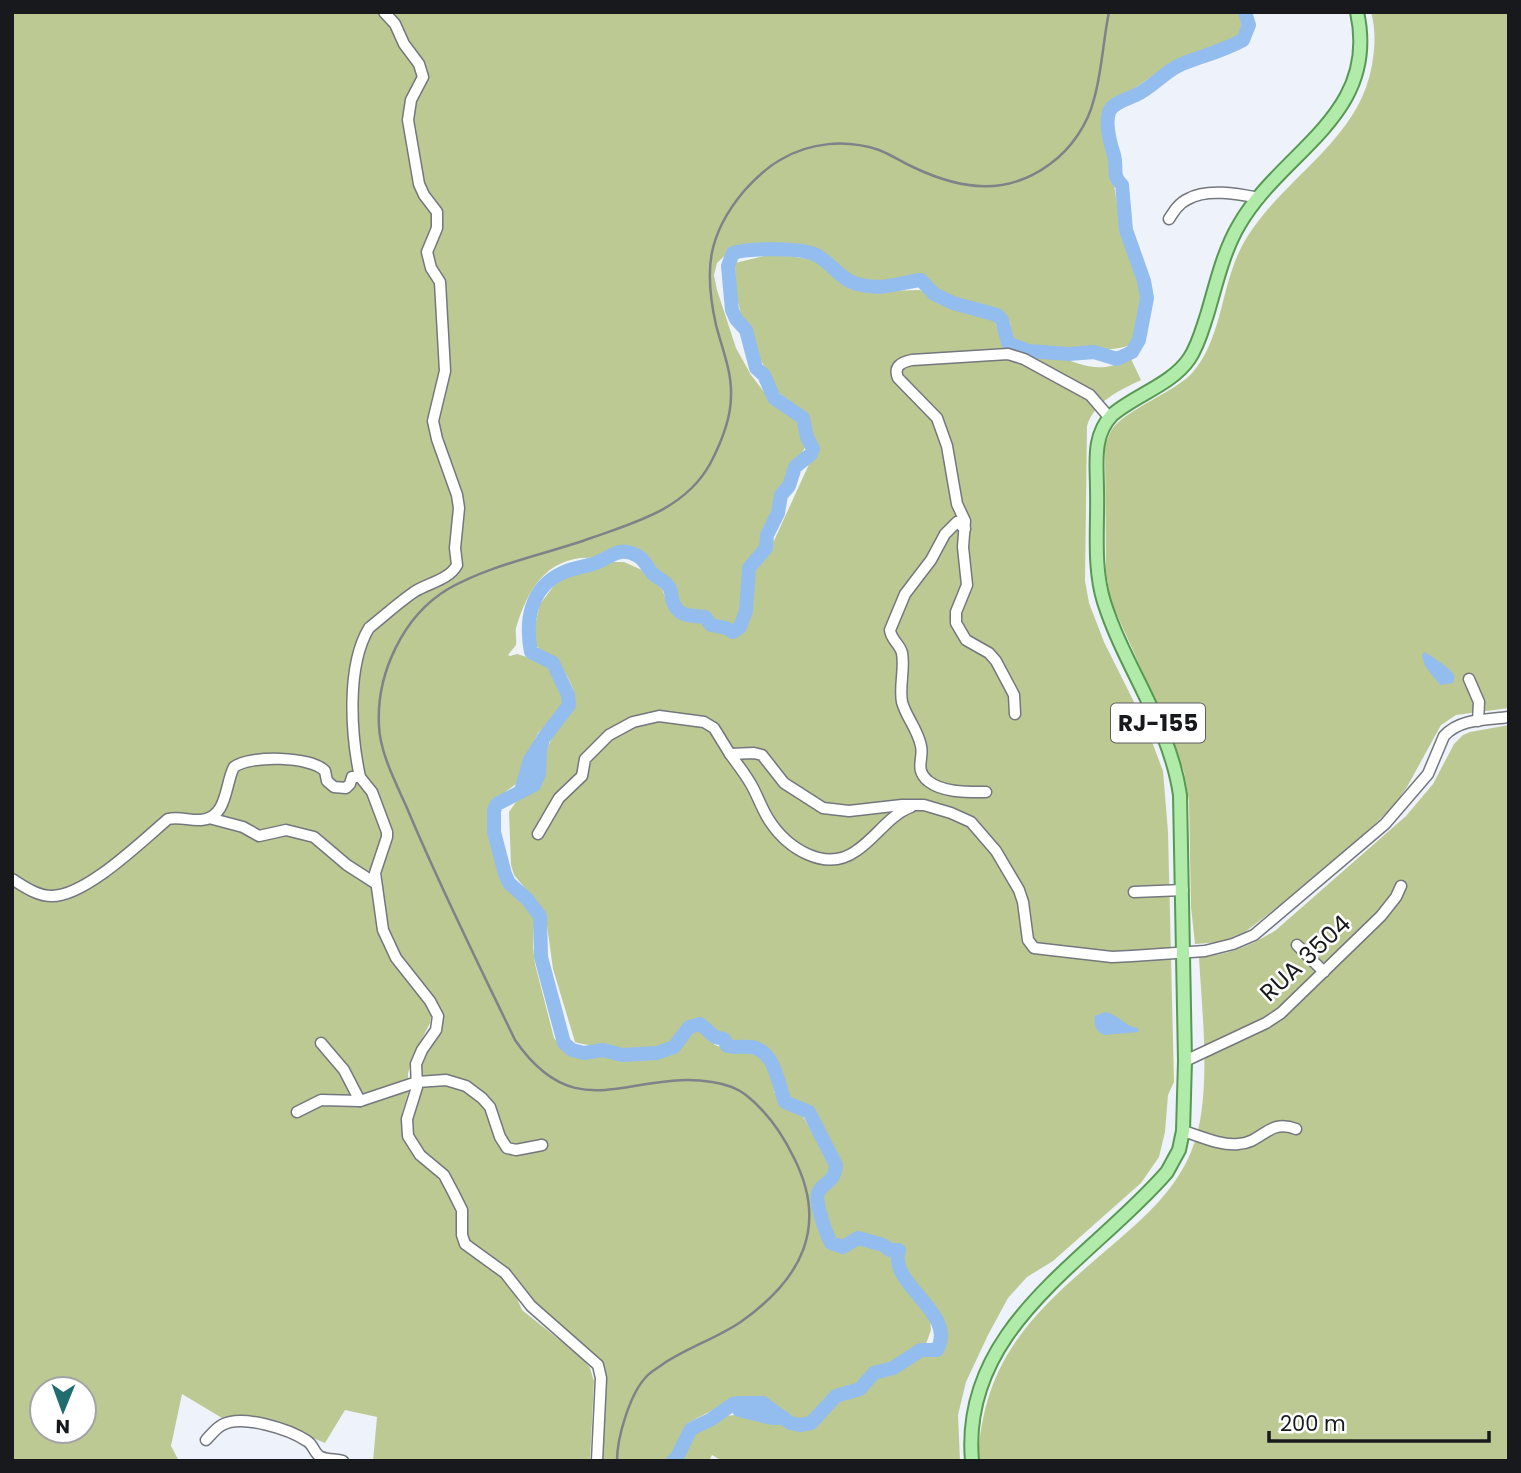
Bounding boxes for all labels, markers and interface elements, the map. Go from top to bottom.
road number: RJ-155 [1111,704,1205,743]
street label: RUA 3504 [1253,907,1357,1009]
north arrow [28,1375,98,1445]
scale bar [1269,1400,1490,1444]
text: 200 m [1280,1409,1346,1438]
text: N [55,1413,70,1440]

